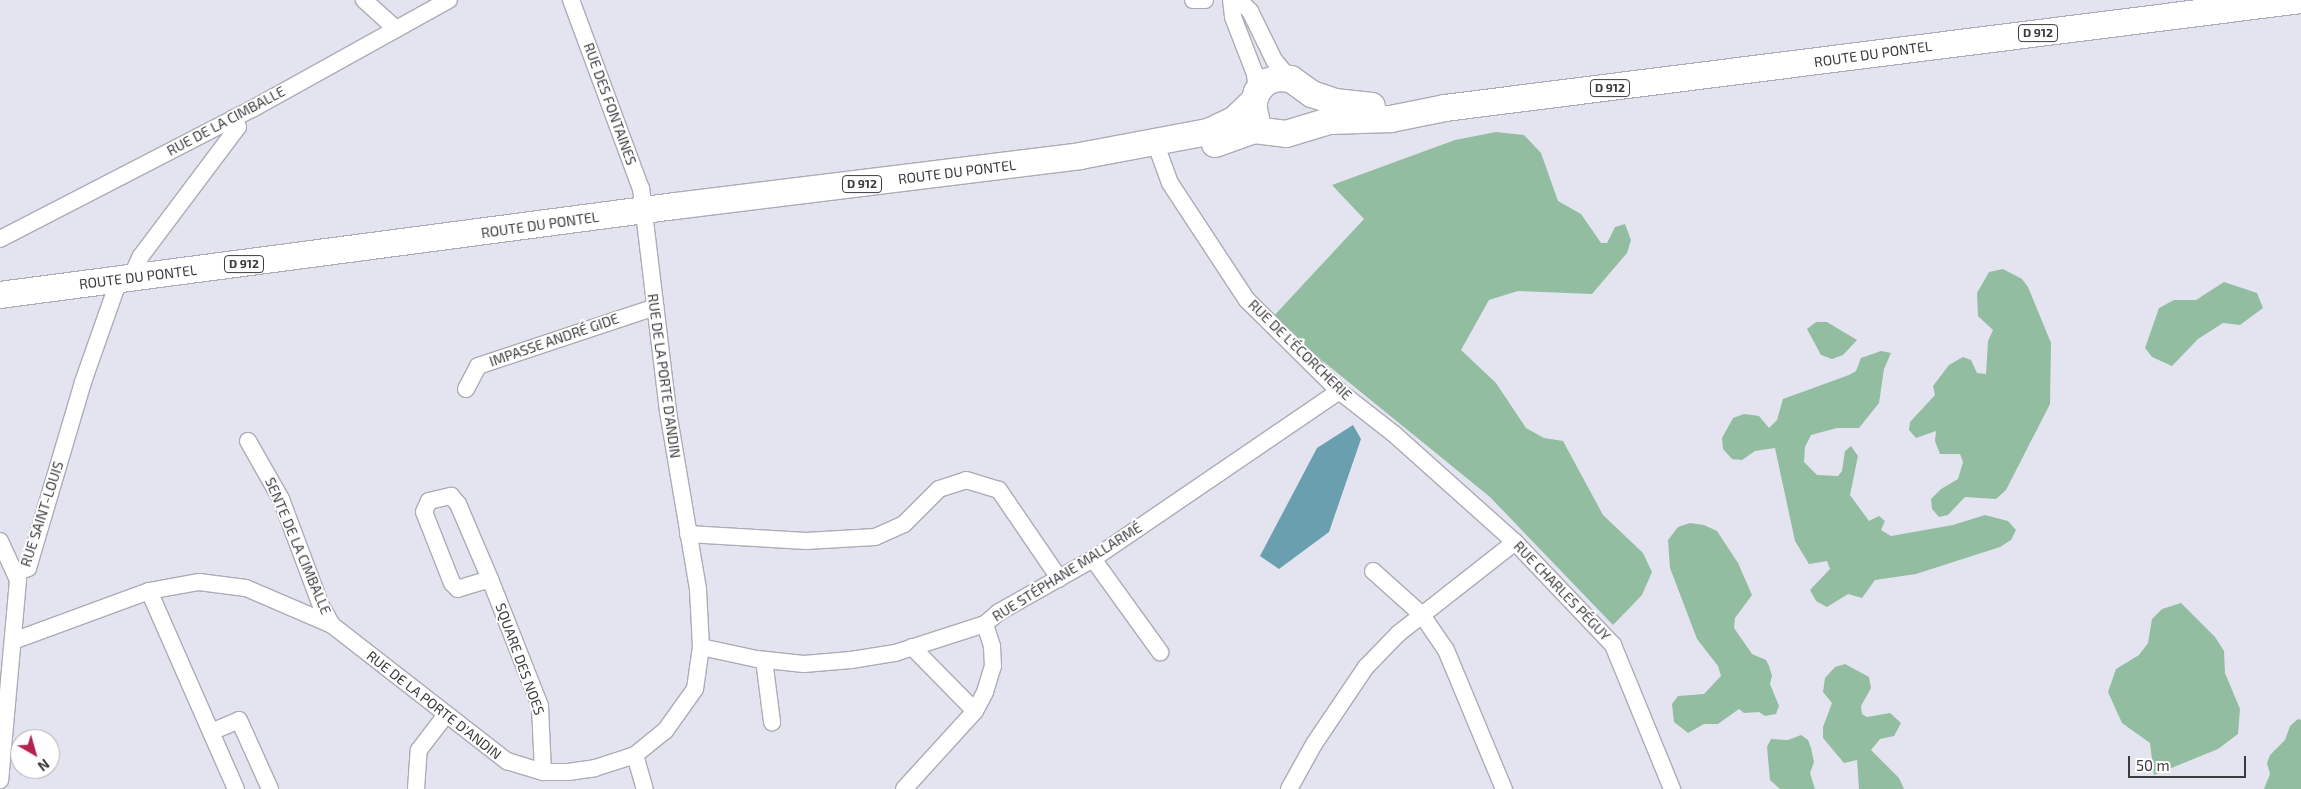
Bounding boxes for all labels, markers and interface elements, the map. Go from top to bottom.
road number: D 912 [2017,23,2059,42]
street label: ROUTE DU PONTEL [1813,37,1933,71]
street label: RUE DES FONTAINES [580,41,640,167]
road number: D 912 [1589,78,1631,98]
street label: RUE DE LA CIMBALLE [164,83,288,159]
street label: ROUTE DU PONTEL [897,156,1017,188]
road number: D 912 [841,174,883,193]
street label: ROUTE DU PONTEL [480,208,600,242]
road number: D 912 [223,254,265,274]
street label: ROUTE DU PONTEL [78,261,198,293]
street label: RUE DE LA PORTE D'ANDIN [644,292,684,460]
street label: RUE DE L'ÉCORCHERIE [1245,296,1355,404]
street label: IMPASSE ANDRÉ GIDE [487,310,621,370]
street label: RUE SAINT-LOUIS [17,459,67,569]
street label: SENTE DE LA CIMBALLE [261,475,335,617]
street label: RUE STÉPHANE MALLARMÉ [989,519,1145,625]
street label: RUE CHARLES PÉGUY [1510,538,1614,644]
street label: SQUARE DES NOES [492,601,548,717]
street label: RUE DE LA PORTE D'ANDIN [363,647,505,763]
north arrow [10,729,60,779]
scale bar [2131,746,2248,778]
text: N [35,756,53,775]
text: 50 m [2136,756,2170,774]

